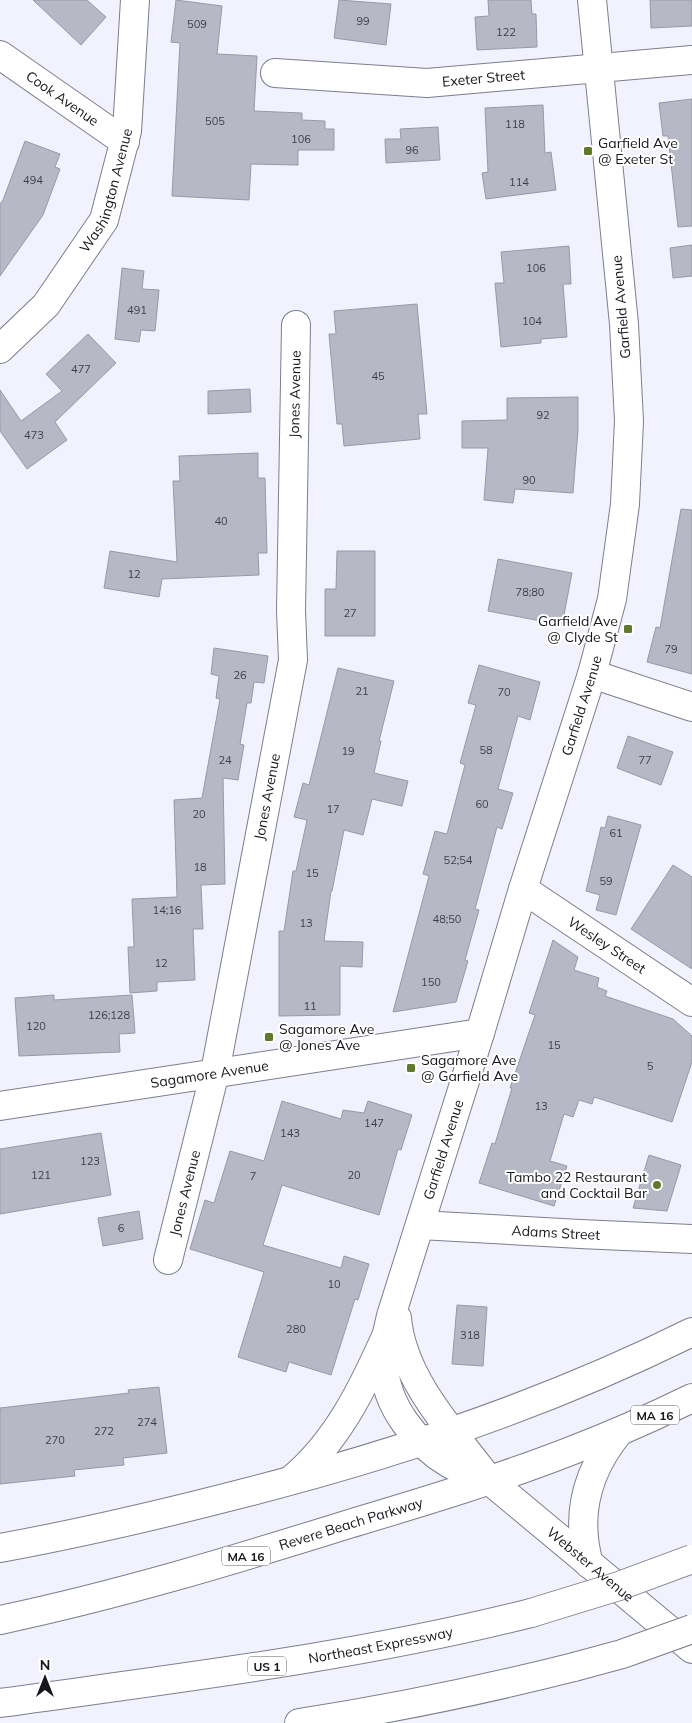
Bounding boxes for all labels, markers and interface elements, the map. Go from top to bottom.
house number: 99 [356,14,370,28]
house number: 509 [187,17,207,31]
house number: 122 [496,25,516,39]
street label: Exeter Street [441,66,526,91]
street label: Cook Avenue [22,67,102,130]
house number: 505 [205,114,225,128]
house number: 118 [505,117,525,131]
street label: Washington Avenue [75,126,136,256]
house number: 106 [291,132,311,146]
place label: Garfield Ave @ Exeter St [598,134,678,168]
house number: 96 [405,143,419,157]
marker: Garfield Ave @ Exeter St [582,145,594,157]
house number: 494 [23,173,43,187]
house number: 114 [509,175,529,189]
street label: Garfield Avenue [608,254,634,360]
house number: 106 [526,261,546,275]
house number: 491 [127,303,147,317]
house number: 104 [522,314,542,328]
street label: Jones Avenue [285,350,305,438]
house number: 477 [71,362,91,376]
house number: 45 [371,369,385,383]
house number: 92 [536,408,550,422]
house number: 473 [24,428,44,442]
house number: 90 [522,473,536,487]
house number: 40 [214,514,228,528]
house number: 12 [127,567,141,581]
house number: 78;80 [516,585,545,599]
house number: 27 [343,606,357,620]
place label: Garfield Ave @ Clyde St [538,612,618,646]
marker: Garfield Ave @ Clyde St [622,623,634,635]
house number: 79 [664,642,678,656]
street label: Garfield Avenue [557,654,606,758]
house number: 26 [233,668,247,682]
house number: 21 [355,684,369,698]
house number: 70 [497,685,511,699]
house number: 58 [479,743,493,757]
house number: 19 [341,744,355,758]
street label: Jones Avenue [250,752,284,842]
house number: 24 [218,753,232,767]
house number: 77 [638,753,652,767]
house number: 60 [475,797,489,811]
house number: 17 [326,802,340,816]
house number: 20 [192,807,206,821]
house number: 61 [609,826,623,840]
house number: 52;54 [444,853,473,867]
house number: 18 [193,860,207,874]
house number: 15 [305,866,319,880]
house number: 59 [599,874,613,888]
house number: 14;16 [153,903,182,917]
house number: 48;50 [433,912,462,926]
street label: Wesley Street [565,913,649,978]
house number: 13 [299,916,313,930]
house number: 12 [154,956,168,970]
house number: 150 [421,975,441,989]
house number: 11 [303,999,317,1013]
house number: 126;128 [88,1008,130,1022]
house number: 120 [26,1019,46,1033]
place label: Sagamore Ave @ Jones Ave [279,1020,374,1054]
marker: Sagamore Ave @ Jones Ave [263,1031,275,1043]
house number: 15 [547,1038,561,1052]
place label: Sagamore Ave @ Garfield Ave [421,1051,518,1085]
street label: Sagamore Avenue [149,1056,270,1092]
house number: 5 [647,1059,654,1073]
marker: Sagamore Ave @ Garfield Ave [405,1062,417,1074]
street label: Garfield Avenue [419,1097,468,1202]
house number: 13 [534,1099,548,1113]
house number: 147 [364,1116,384,1130]
house number: 143 [280,1126,300,1140]
street label: Jones Avenue [165,1148,204,1238]
house number: 123 [80,1154,100,1168]
house number: 121 [31,1168,51,1182]
house number: 20 [347,1168,361,1182]
place label: Tambo 22 Restaurant and Cocktail Bar [507,1168,648,1202]
house number: 7 [250,1169,256,1183]
marker: Tambo 22 Restaurant and Cocktail Bar [651,1179,663,1191]
house number: 6 [118,1221,125,1235]
street label: Adams Street [511,1221,601,1244]
house number: 10 [327,1277,341,1291]
house number: 280 [286,1322,306,1336]
house number: 318 [460,1328,480,1342]
road number: MA 16 [631,1406,679,1424]
house number: 274 [137,1415,157,1429]
house number: 272 [94,1424,114,1438]
house number: 270 [45,1433,65,1447]
street label: Revere Beach Parkway [277,1493,426,1554]
street label: Webster Avenue [543,1523,638,1606]
road number: MA 16 [222,1546,270,1565]
street label: Northeast Expressway [307,1622,455,1667]
north arrow [20,1653,70,1703]
text: N [40,1656,50,1674]
road number: US 1 [248,1656,286,1675]

